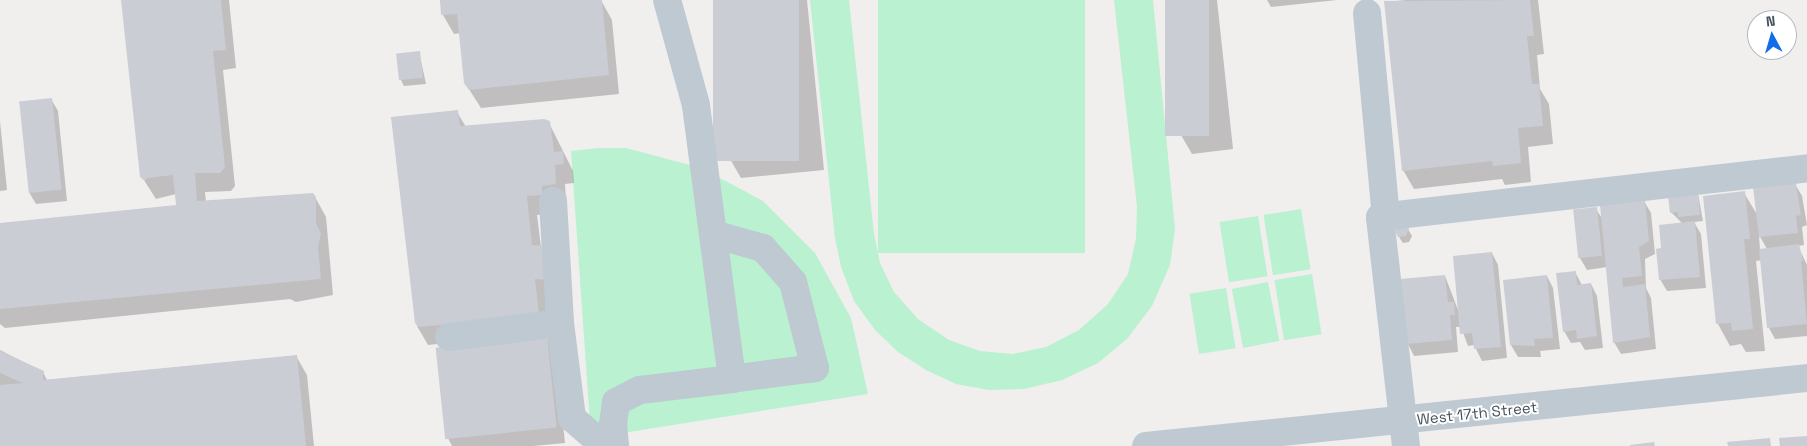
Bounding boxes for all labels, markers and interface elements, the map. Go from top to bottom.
north arrow [1747,10,1797,60]
text: N [1765,12,1776,31]
street label: West 17th Street [1416,398,1538,428]

